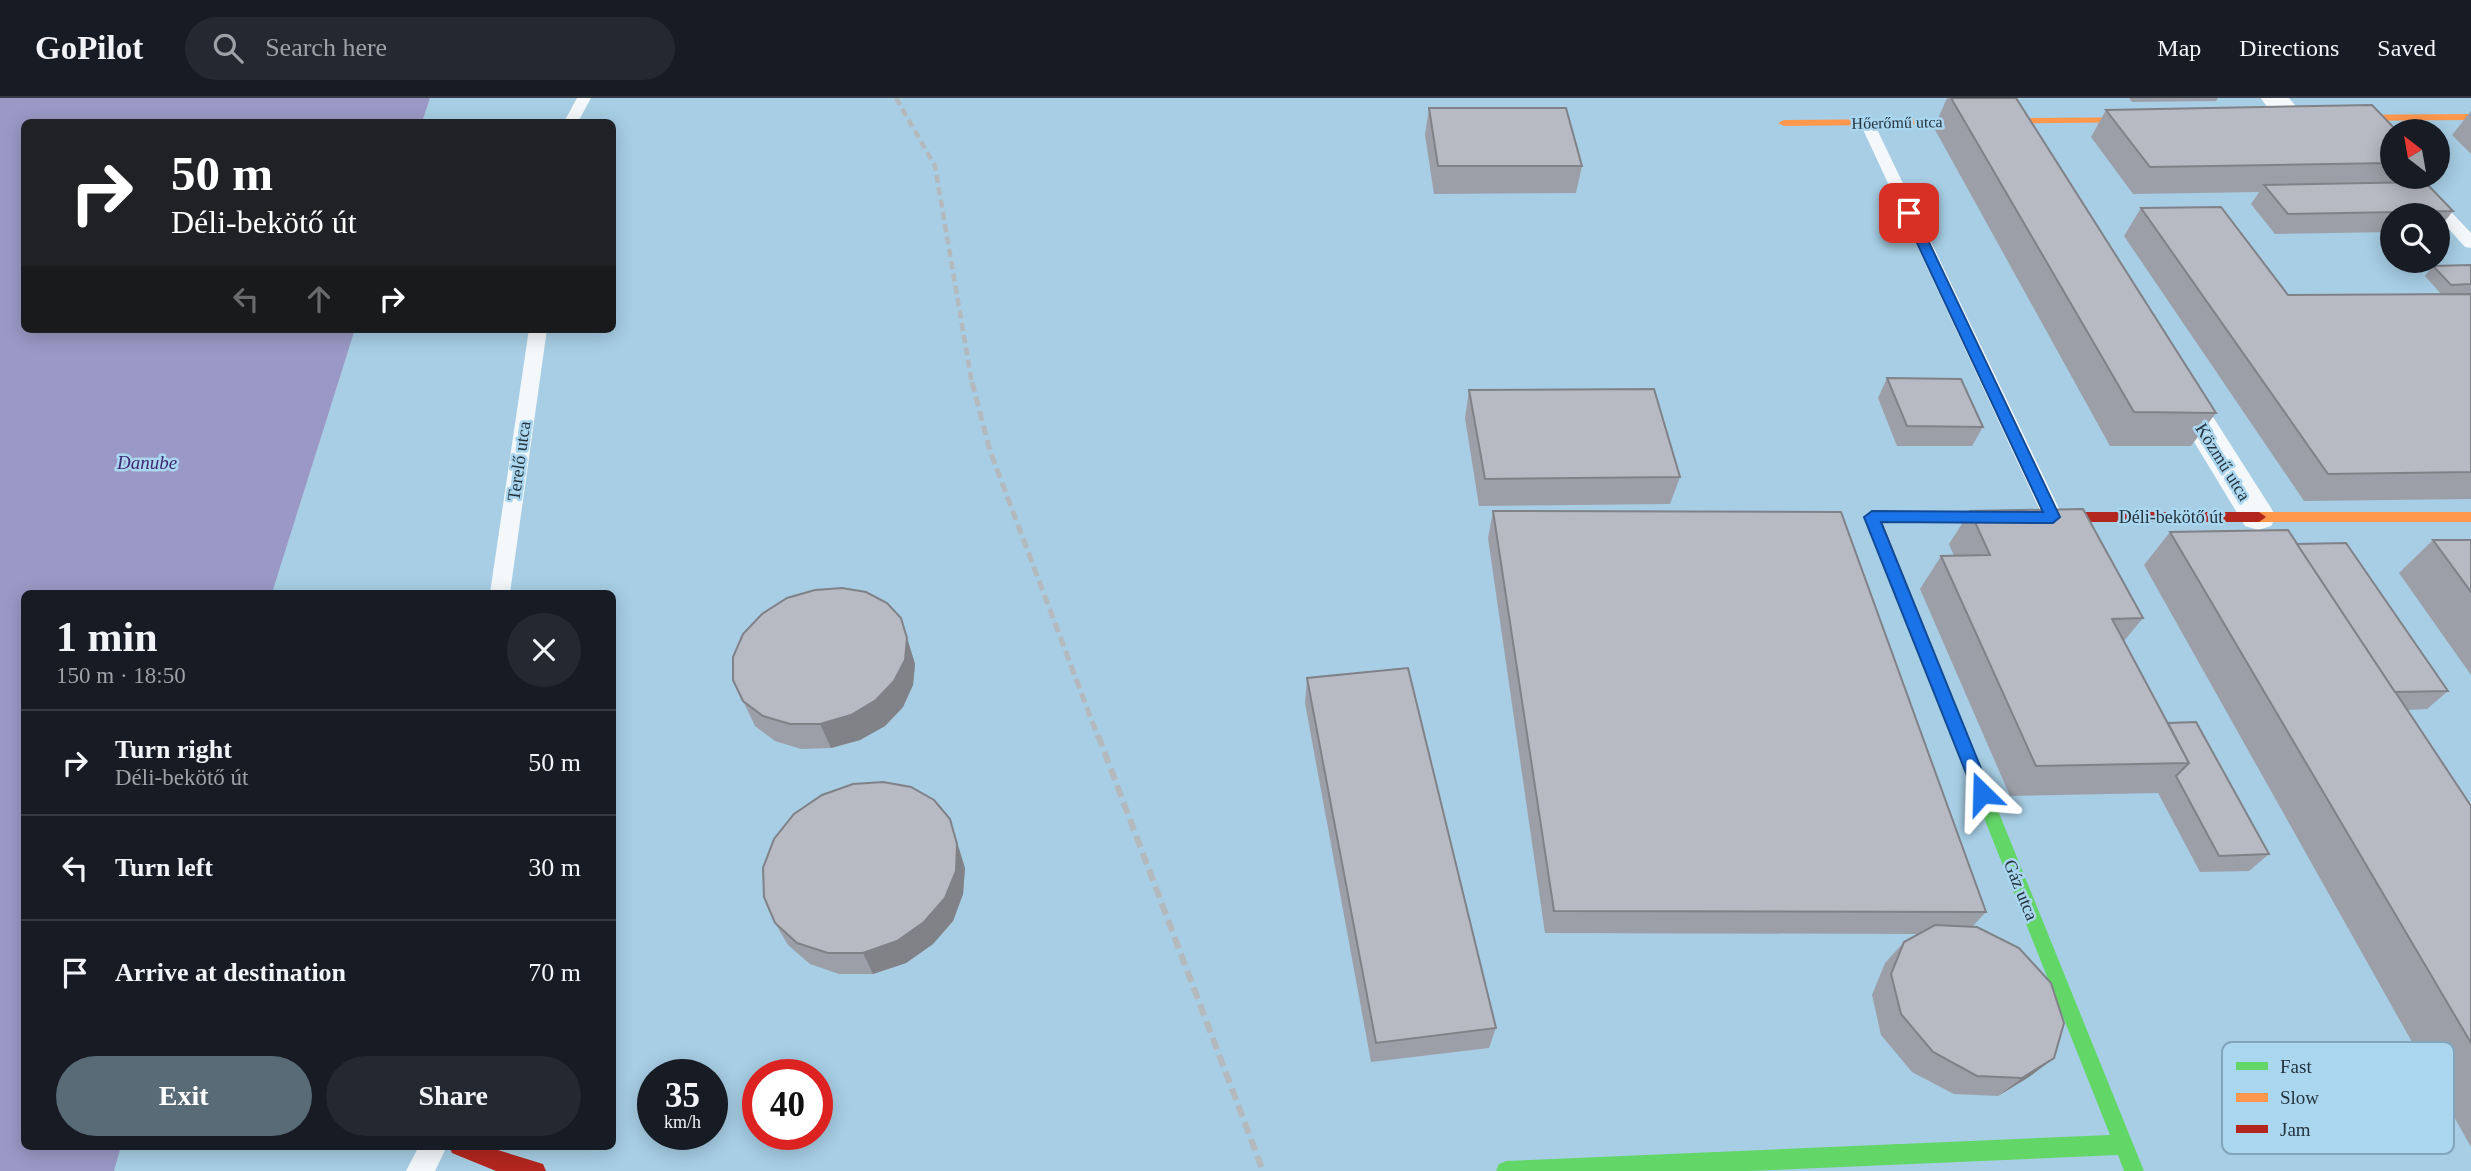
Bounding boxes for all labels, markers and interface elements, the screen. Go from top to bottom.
search box [185,17,675,80]
icon: search [209,29,247,67]
text: GoPilot [35,30,143,66]
text: Search here [265,33,387,62]
text: Map [2157,35,2201,61]
text: Directions [2239,35,2339,61]
text: Saved [2377,35,2436,61]
street label: Hőerőmű utca [1851,113,1943,132]
north arrow [2380,119,2450,189]
map controls [2380,119,2450,273]
text: 50 m [171,146,273,201]
icon: right [56,147,147,238]
pin [1879,183,1939,243]
icon: arrive [1890,194,1928,232]
button: search [2380,203,2450,273]
text: Déli-bekötő út [171,204,357,240]
icon: left [227,280,265,318]
icon: ahead [300,280,338,318]
icon: right [373,280,411,318]
street label: Terelő utca [504,420,534,502]
street label: Közmű utca [2191,420,2255,504]
water label: Danube [116,452,177,473]
street label: Déli-bekötő út [2119,507,2223,527]
button: close [507,613,581,687]
text: 1 min [56,614,158,660]
text: 150 m · 18:50 [56,663,186,688]
text: Turn right [115,735,232,764]
icon: right [56,744,94,782]
text: 50 m [528,748,581,777]
position arrow [1945,756,2019,830]
text: Déli-bekötő út [115,765,249,790]
icon: left [56,849,94,887]
text: Turn left [115,853,213,882]
text: 30 m [528,853,581,882]
street label: Gáz utca [2000,857,2042,923]
icon: arrive [56,954,94,992]
text: Arrive at destination [115,958,346,987]
text: 70 m [528,958,581,987]
legend [2222,1042,2454,1154]
button: Exit [56,1056,312,1136]
button: Share [326,1056,581,1136]
text: Fast [2280,1056,2312,1077]
speed limit sign: 40 [742,1059,833,1150]
text: 35 [665,1076,700,1115]
text: Slow [2280,1087,2319,1108]
text: km/h [664,1112,701,1132]
text: Jam [2280,1119,2311,1140]

